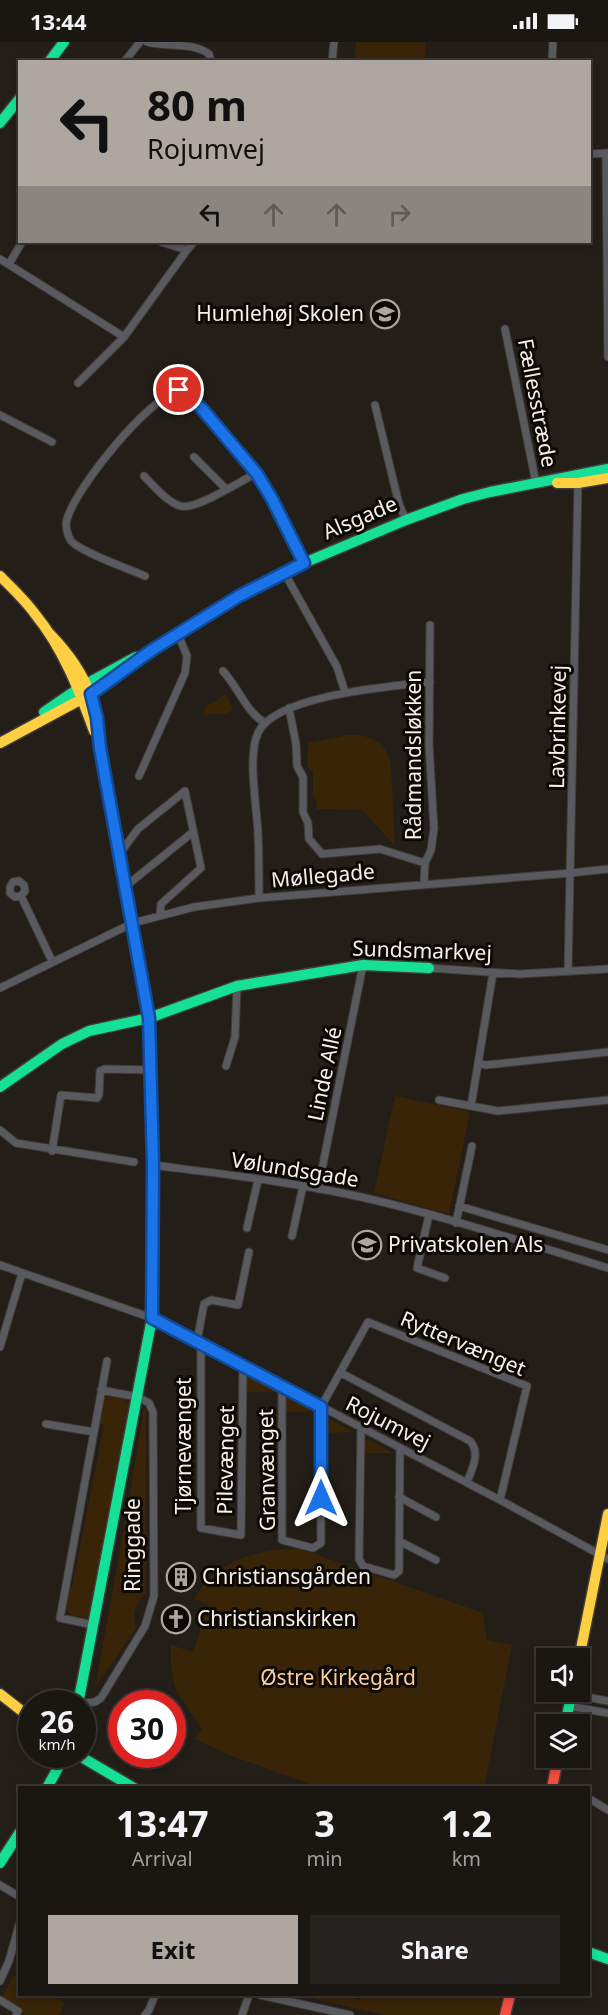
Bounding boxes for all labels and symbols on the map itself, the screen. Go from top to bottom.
school or university icon: Humlehøj Skolen [369,298,401,330]
place label: Humlehøj Skolen [196,299,364,327]
street label: Fællesstræde [512,336,564,470]
pin [153,364,204,415]
street label: Alsgade [318,489,401,545]
street label: Lavbrinkevej [542,665,572,789]
street label: Rådmandsløkken [399,670,427,840]
street label: Møllegade [270,857,376,893]
street label: Sundsmarkvej [352,934,492,966]
street label: Linde Allé [300,1024,348,1124]
street label: Vølundsgade [229,1145,361,1193]
school or university icon: Privatskolen Als [351,1229,383,1261]
place label: Privatskolen Als [388,1230,543,1258]
street label: Ryttervænget [396,1304,531,1382]
street label: Tjørnevænget [169,1377,197,1515]
street label: Rojumvej [341,1389,436,1455]
street label: Pilevænget [210,1405,240,1515]
street label: Granvænget [251,1408,281,1531]
position arrow [289,1466,353,1530]
street label: Ringgade [118,1498,146,1592]
building icon: Christiansgården [165,1561,197,1593]
place label: Christiansgården [202,1562,371,1590]
church icon: Christianskirken [160,1603,192,1635]
place label: Christianskirken [197,1604,357,1632]
park label: Østre Kirkegård [260,1663,416,1691]
speed limit sign: 30 [108,1690,186,1768]

